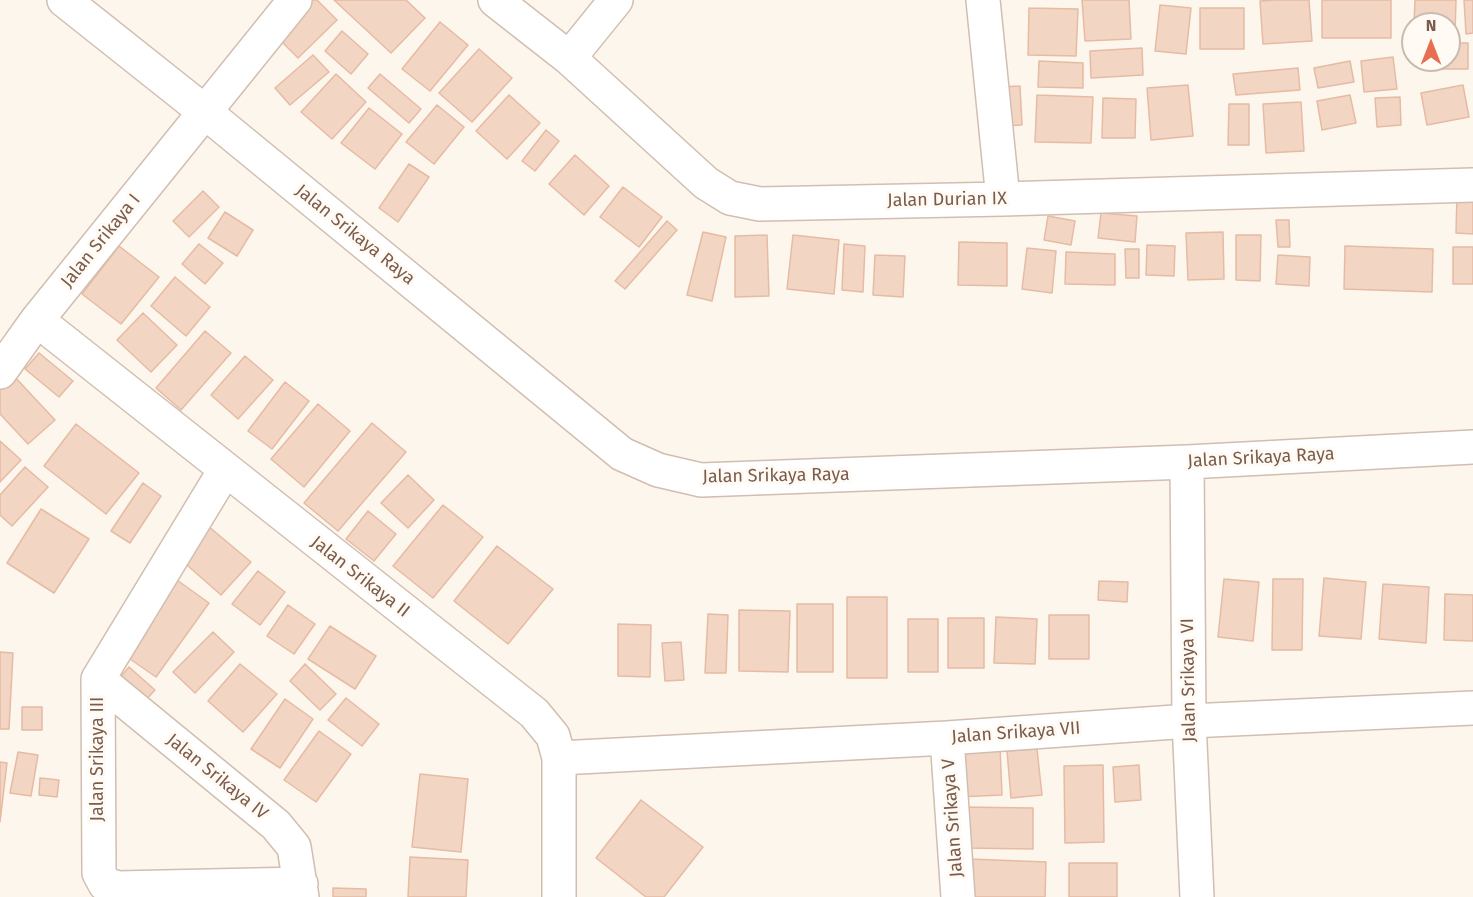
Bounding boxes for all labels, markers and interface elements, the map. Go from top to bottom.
north arrow [1401,12,1461,72]
text: N [1426,16,1436,35]
street label: Jalan Srikaya Raya [291,180,419,290]
street label: Jalan Durian IX [887,188,1007,212]
street label: Jalan Srikaya I [57,190,145,292]
street label: Jalan Srikaya Raya [1187,443,1335,473]
street label: Jalan Srikaya Raya [702,464,850,488]
street label: Jalan Srikaya II [306,532,414,622]
street label: Jalan Srikaya VI [1177,618,1201,742]
street label: Jalan Srikaya III [87,697,109,821]
street label: Jalan Srikaya VII [951,718,1081,748]
street label: Jalan Srikaya IV [162,730,272,824]
street label: Jalan Srikaya V [938,758,968,878]

